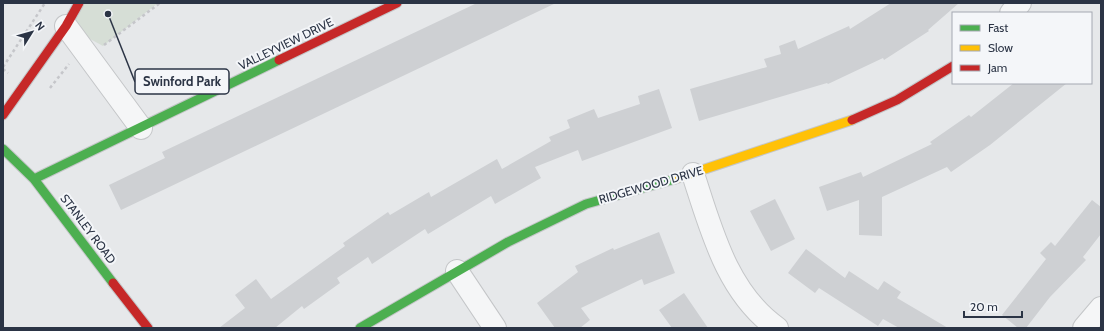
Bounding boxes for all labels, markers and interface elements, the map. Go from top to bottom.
north arrow [12,12,52,52]
legend [952,12,1092,84]
street label: VALLEYVIEW DRIVE [236,14,336,73]
text: N [32,19,48,33]
text: Fast [988,20,1008,35]
text: Slow [988,40,1013,55]
text: Jam [987,60,1007,75]
callout: Swinford Park [135,69,229,94]
text: Swinford Park [143,73,222,89]
street label: RIDGEWOOD DRIVE [597,162,705,207]
street label: STANLEY ROAD [57,191,120,267]
scale bar [964,293,1022,319]
text: 20 m [970,299,998,314]

